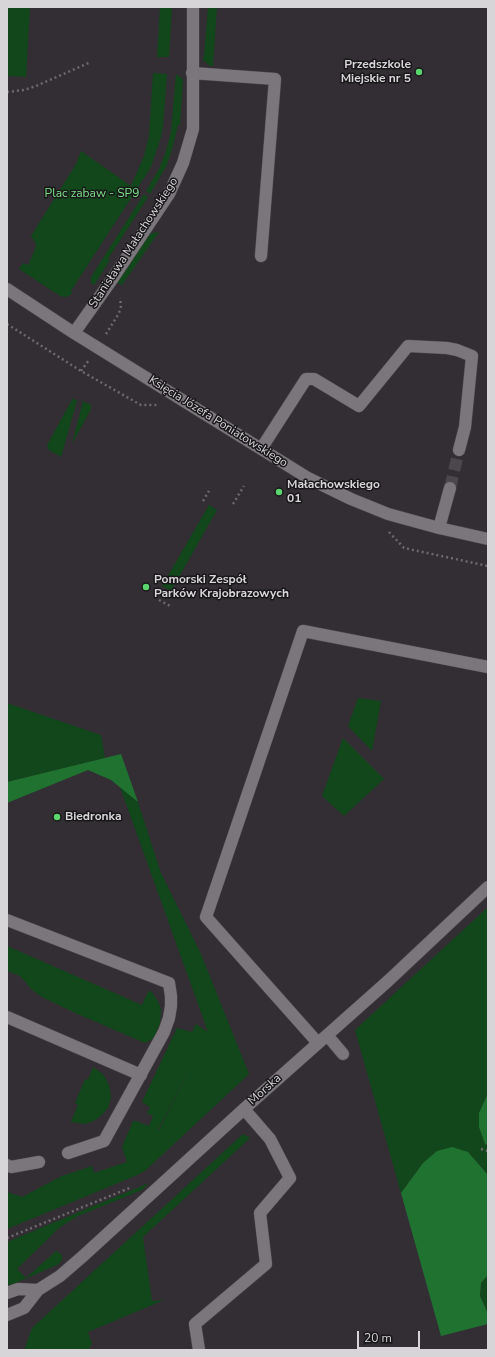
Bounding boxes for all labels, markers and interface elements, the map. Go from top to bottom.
place label: Przedszkole Miejskie nr 5 [341,58,411,86]
marker: Przedszkole Miejskie nr 5 [414,67,424,77]
street label: Stanisława Małachowskiego [86,175,182,311]
park label: Plac zabaw - SP9 [45,187,139,201]
street label: Księcia Józefa Poniatowskiego [146,373,290,471]
place label: Małachowskiego 01 [287,478,380,506]
marker: Małachowskiego 01 [274,487,284,497]
place label: Pomorski Zespół Parków Krajobrazowych [154,573,289,601]
marker: Pomorski Zespół Parków Krajobrazowych [141,582,151,592]
place label: Biedronka [65,810,121,824]
marker: Biedronka [52,812,62,822]
street label: Morska [246,1072,284,1108]
scale bar [359,1323,422,1349]
text: 20 m [364,1330,392,1346]

